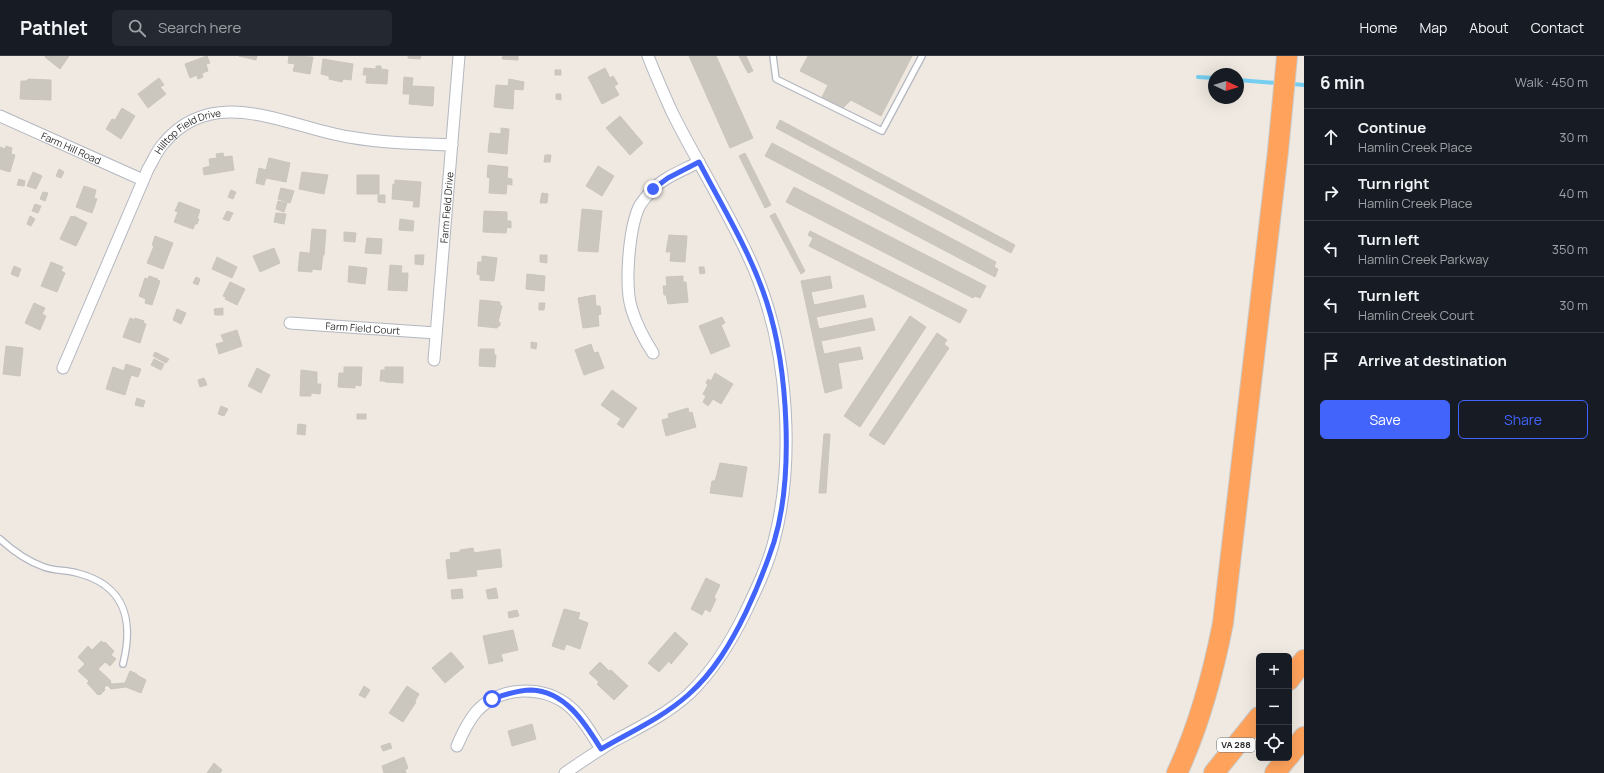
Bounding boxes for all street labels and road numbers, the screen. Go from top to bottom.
street label: Hilltop Field Drive [151,106,222,157]
street label: Farm Hill Road [39,128,103,167]
street label: Farm Field Drive [437,171,456,244]
street label: Farm Field Court [325,318,401,338]
road number: VA 288 [1217,738,1255,752]

